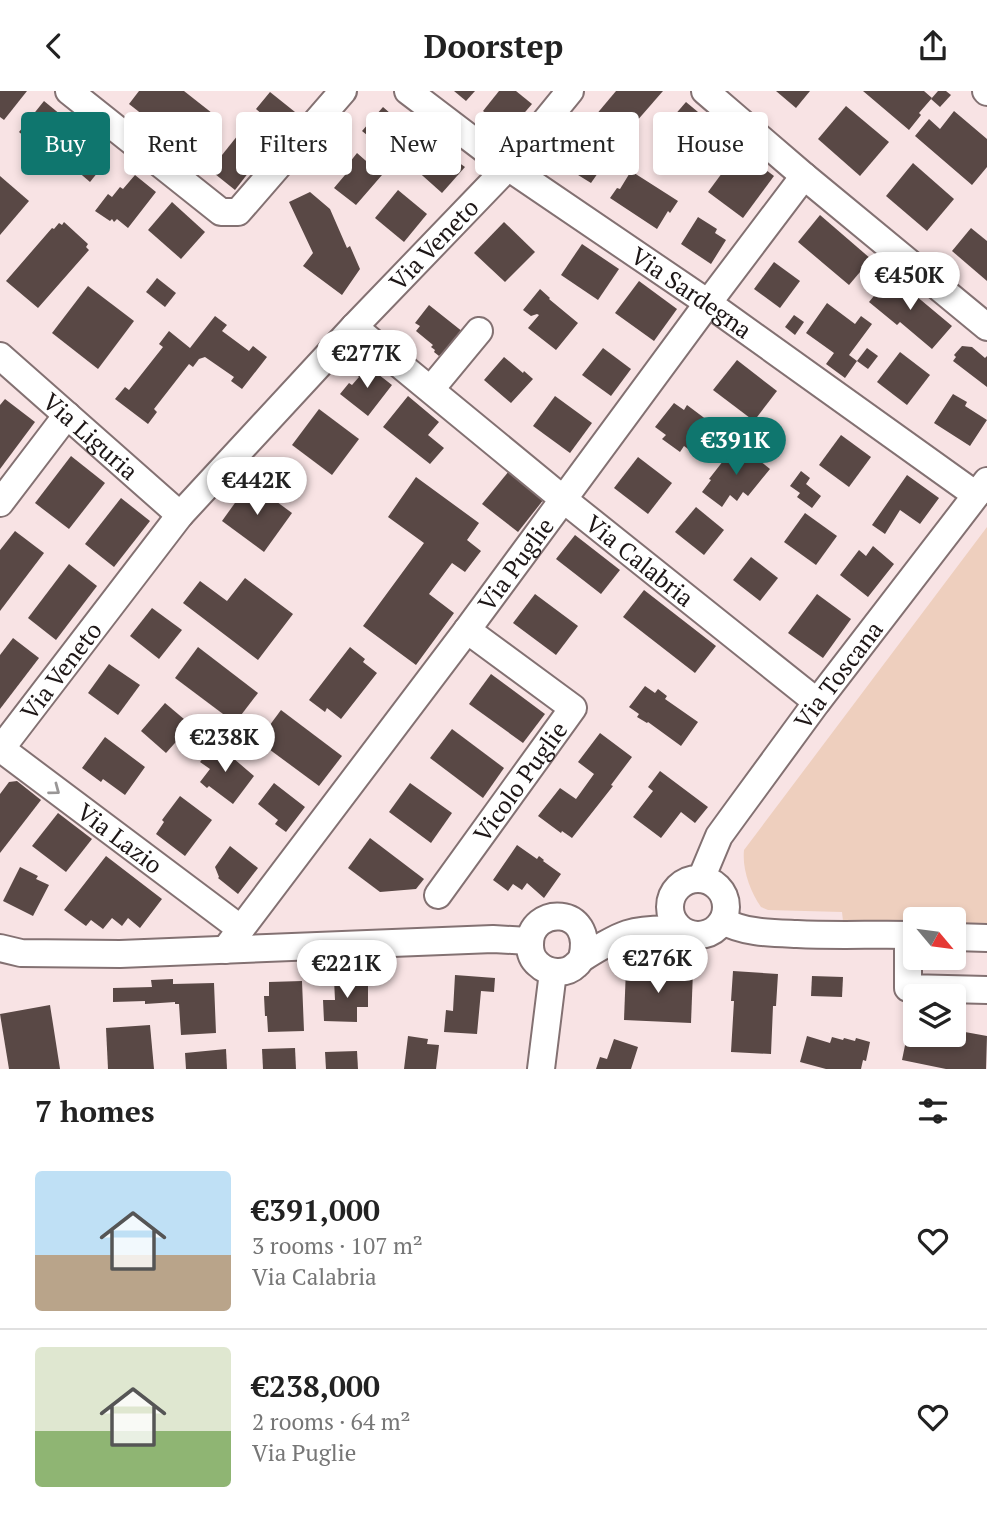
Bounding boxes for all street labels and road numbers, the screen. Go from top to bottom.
street label: Via Veneto [382,191,485,297]
street label: Via Sardegna [625,239,759,346]
street label: Via Liguria [36,385,145,487]
street label: Via Calabria [579,507,701,614]
street label: Via Puglie [470,511,561,617]
street label: Via Toscana [786,614,890,736]
street label: Via Veneto [13,615,109,726]
street label: Vicolo Puglie [466,715,574,848]
street label: Via Lazio [71,796,169,881]

